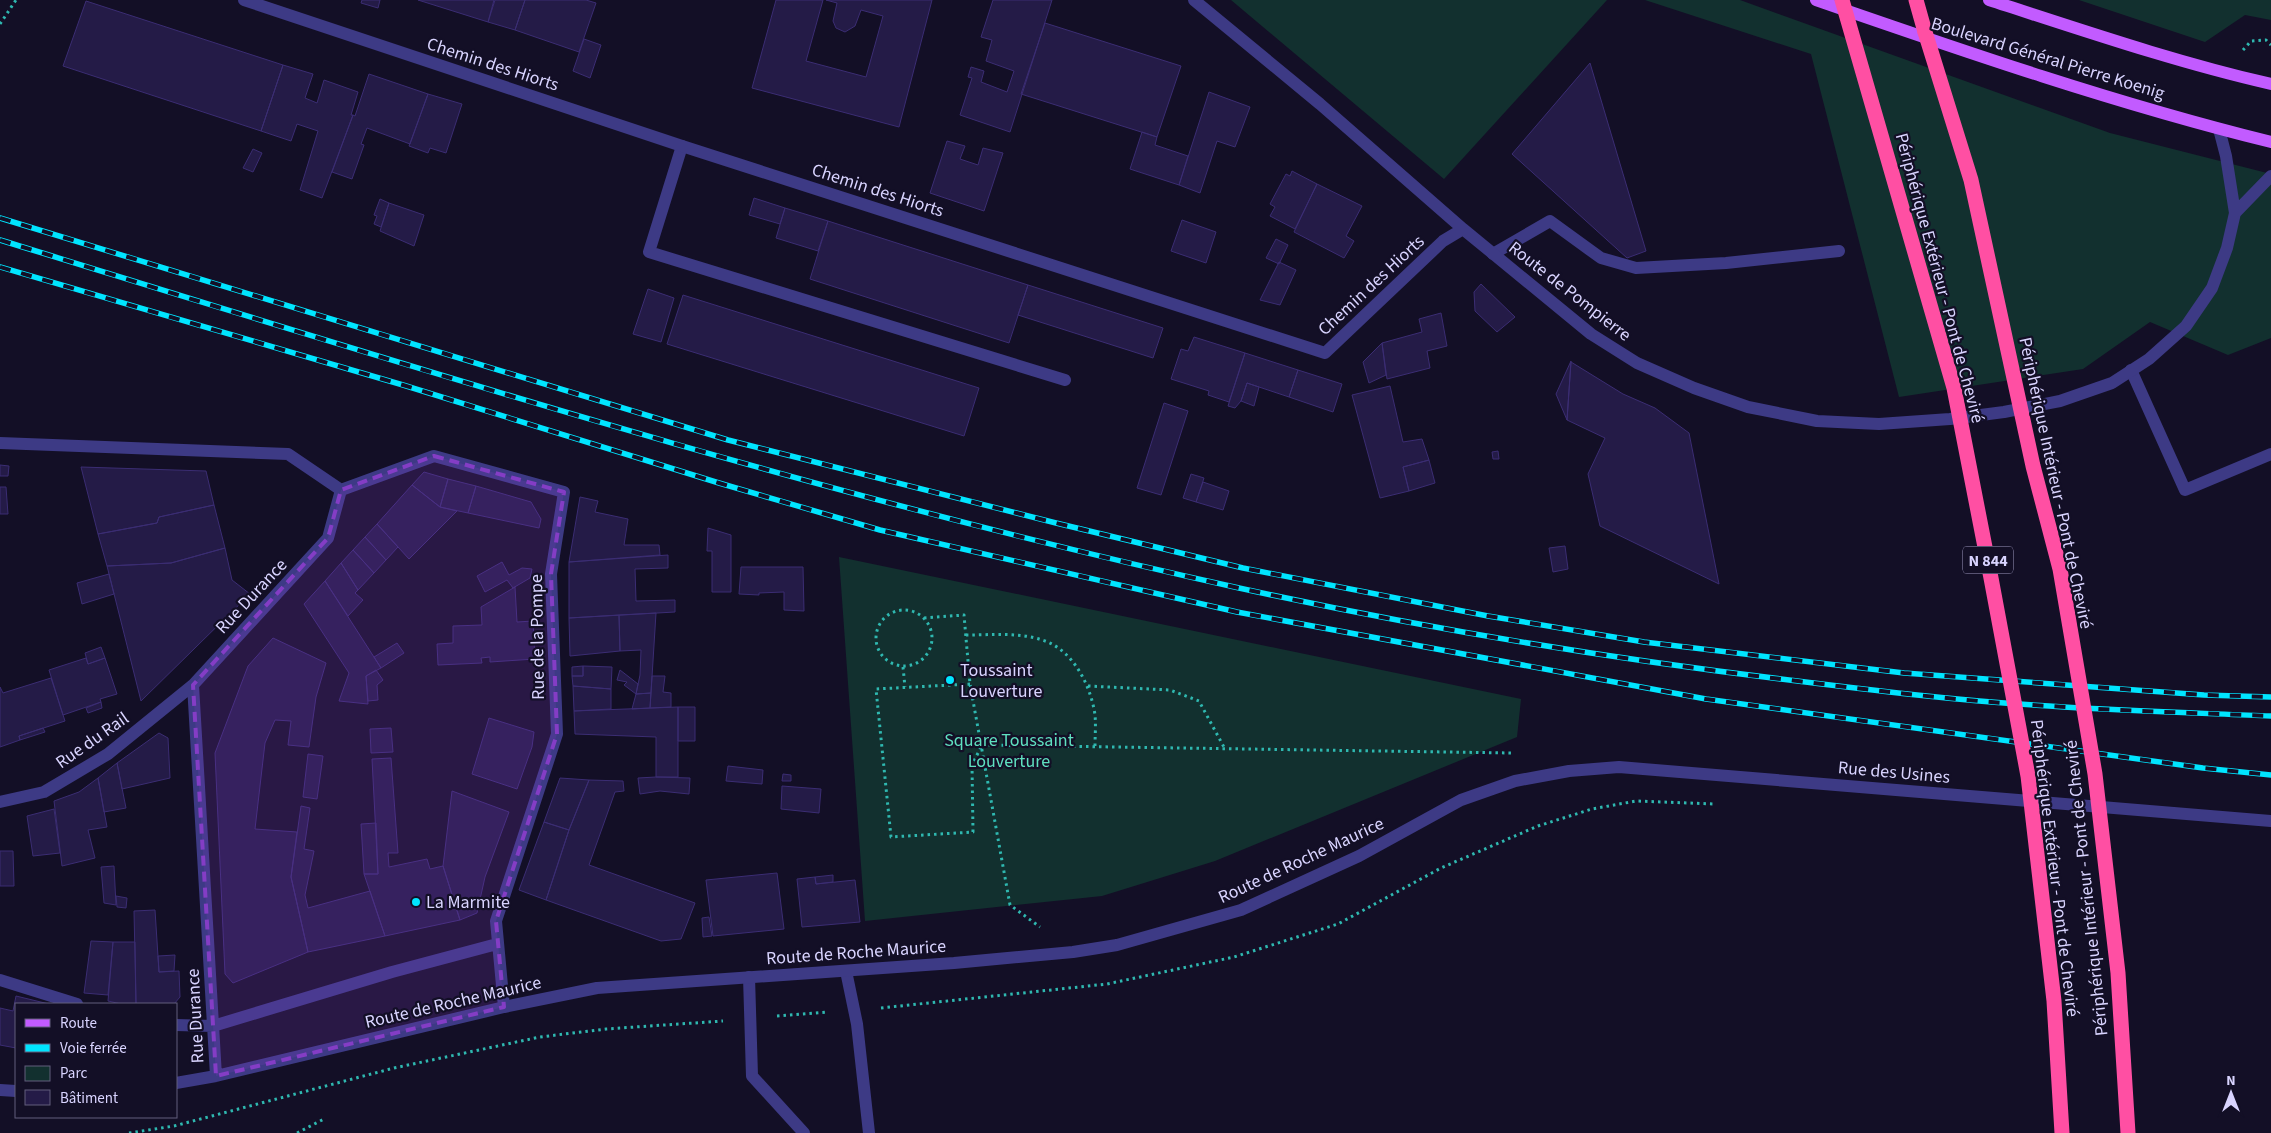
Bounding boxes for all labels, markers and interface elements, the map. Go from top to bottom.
street label: Boulevard Général Pierre Koenig [1928,11,2168,106]
street label: Chemin des Hiorts [424,31,562,98]
street label: Périphérique Extérieur - Pont de Cheviré [1889,130,1990,426]
street label: Chemin des Hiorts [809,157,947,224]
street label: Chemin des Hiorts [1313,229,1430,341]
street label: Route de Pompierre [1503,236,1636,347]
street label: Périphérique Intérieur - Pont de Cheviré [2012,335,2099,631]
road number: N 844 [1963,546,2013,574]
street label: Rue Durance [210,553,293,640]
street label: Rue de la Pompe [524,574,551,700]
place label: Toussaint Louverture [960,658,1043,704]
marker: Toussaint Louverture [944,674,956,686]
street label: Rue du Rail [51,706,134,775]
street label: Périphérique Extérieur - Pont de Cheviré [2024,718,2085,1018]
park label: Square Toussaint Louverture [944,728,1074,774]
street label: Périphérique Intérieur - Pont de Cheviré [2059,739,2114,1037]
street label: Rue des Usines [1837,755,1951,790]
street label: Route de Roche Maurice [1214,811,1388,910]
place label: La Marmite [426,890,510,915]
marker: La Marmite [410,896,422,908]
street label: Route de Roche Maurice [765,934,947,971]
street label: Rue Durance [181,968,210,1064]
street label: Route de Roche Maurice [363,970,544,1035]
legend [15,1003,178,1118]
text: Route [60,1013,97,1034]
text: Voie ferrée [60,1038,127,1059]
text: Parc [60,1063,87,1084]
north arrow [2206,1068,2256,1118]
text: N [2226,1071,2236,1091]
text: Bâtiment [60,1088,118,1109]

